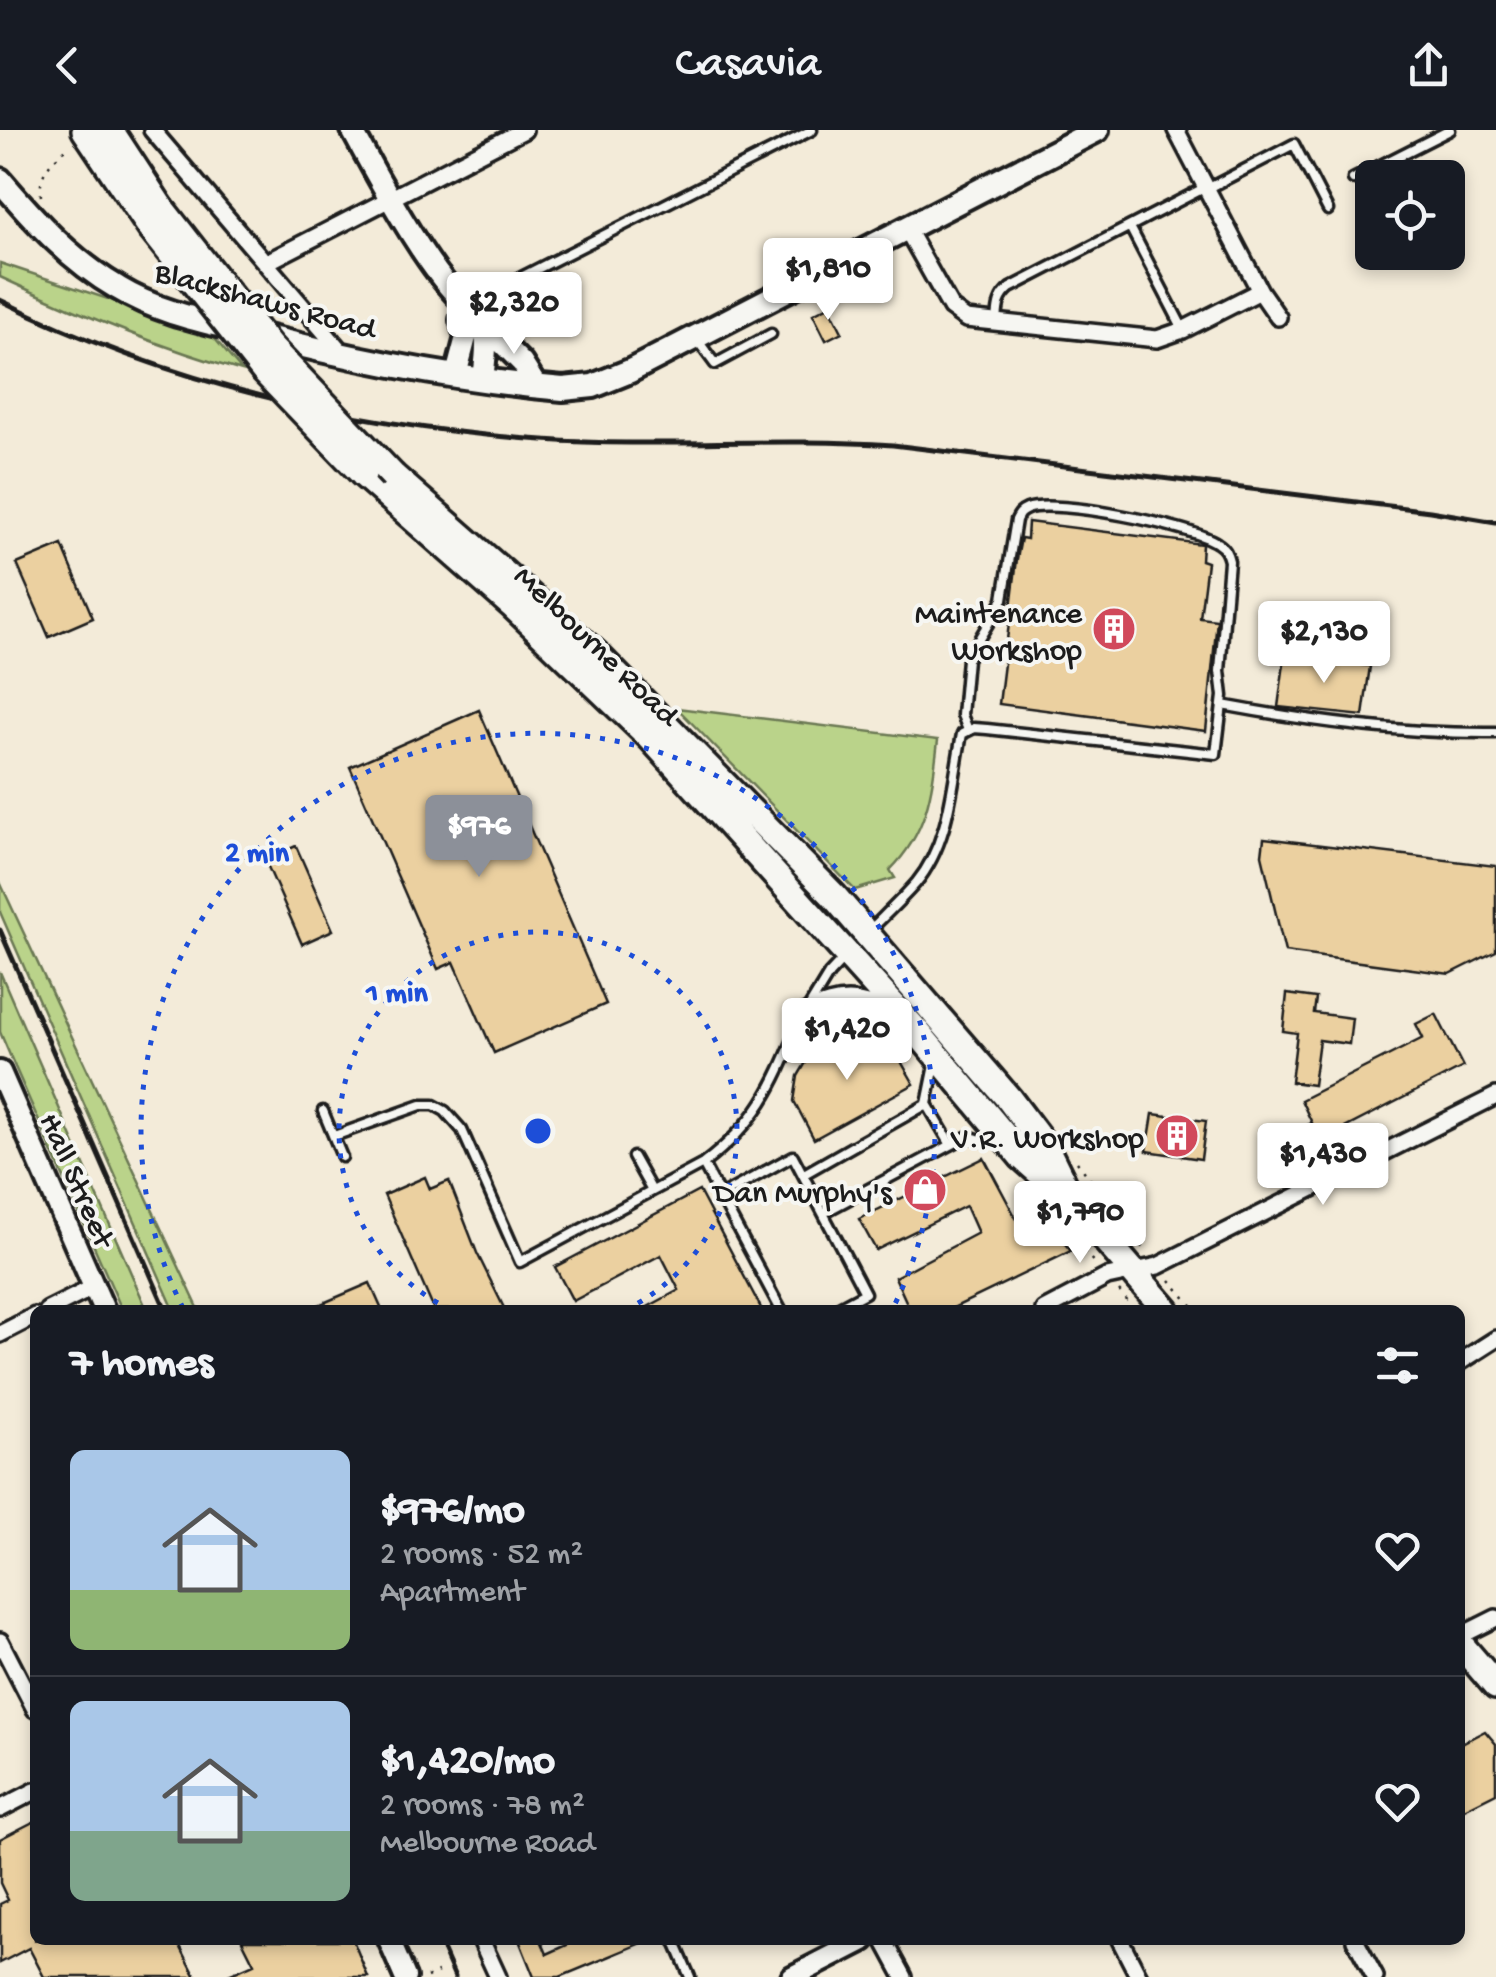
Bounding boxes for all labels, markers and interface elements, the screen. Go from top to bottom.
icon: back [40,38,95,93]
icon: share [1401,38,1456,93]
text: Casavia [675,39,821,92]
map controls [1355,160,1465,270]
button: locate [1355,160,1465,270]
pin: $1,810 [747,238,909,323]
text: $1,810 [785,251,871,289]
street label: Blackshaws Road [149,255,381,351]
pin: $2,320 [433,272,595,357]
text: $2,320 [469,285,559,323]
street label: Melbourne Road [504,559,687,737]
place label: Maintenance Workshop [915,597,1082,672]
pin: $2,130 [1243,601,1405,686]
building icon: Maintenance Workshop [1091,606,1137,652]
text: $2,130 [1280,614,1368,652]
pin: $976 [420,795,538,880]
text: $976 [447,808,511,846]
text: 2 min [225,838,290,873]
text: 1 min [365,978,428,1013]
pin: $1,420 [766,998,928,1083]
text: $1,420 [804,1011,890,1049]
street label: Hall Street [28,1108,122,1257]
centre of rings [520,1113,556,1149]
building icon: V.R. Workshop [1154,1113,1200,1159]
place label: V.R. Workshop [950,1122,1144,1160]
pin: $1,430 [1242,1123,1404,1208]
text: $1,430 [1279,1136,1367,1174]
shop icon: Dan Murphy's [902,1167,948,1213]
place label: Dan Murphy's [711,1176,893,1214]
pin: $1,790 [999,1181,1161,1266]
text: $1,790 [1036,1194,1124,1232]
icon: filters [1370,1338,1425,1393]
text: 7 homes [70,1341,213,1390]
text: $976/mo [380,1488,525,1537]
icon: home [150,1490,270,1610]
icon: heart [1370,1523,1425,1578]
text: 2 rooms · 52 m² [380,1537,583,1575]
text: Apartment [380,1575,524,1613]
text: $1,420/mo [380,1739,555,1788]
icon: home [150,1741,270,1861]
icon: heart [1370,1774,1425,1829]
text: 2 rooms · 78 m² [380,1788,585,1826]
text: Melbourne Road [380,1826,595,1864]

